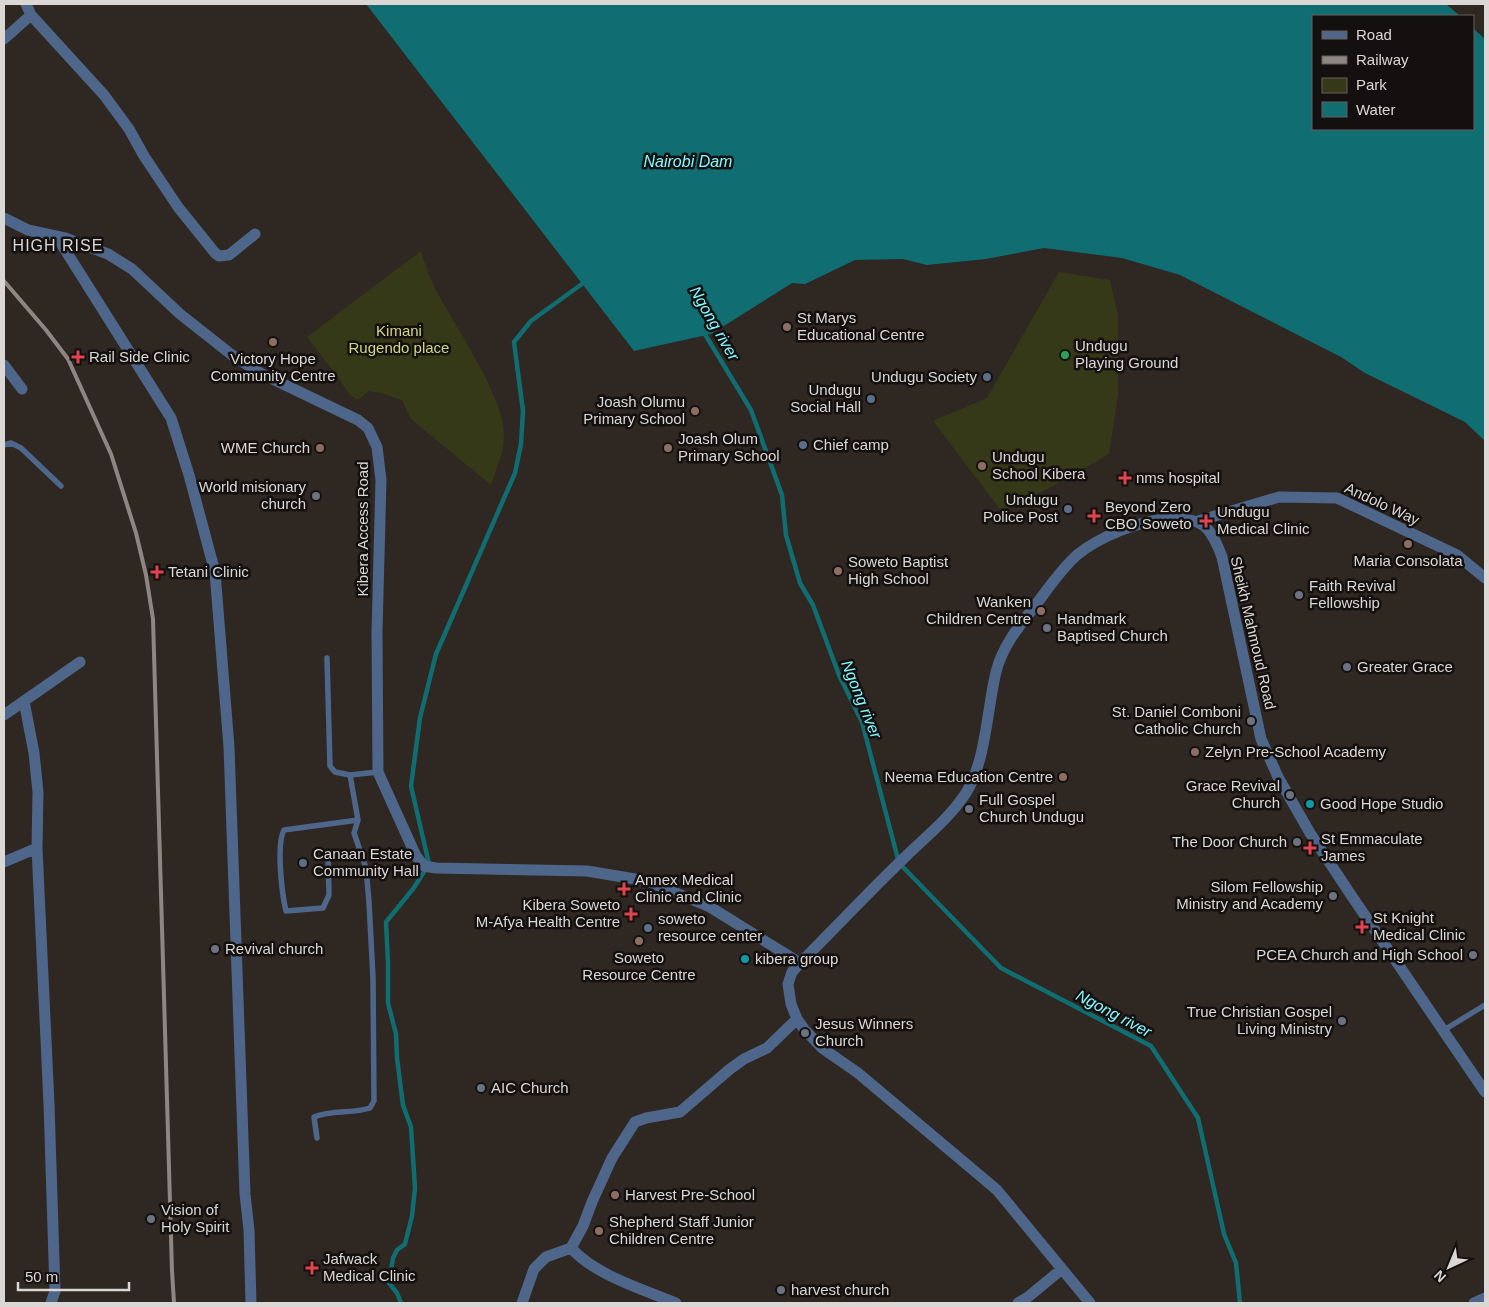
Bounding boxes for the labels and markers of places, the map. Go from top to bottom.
place label: St Marys Educational Centre [797,309,925,343]
marker: St Marys Educational Centre [781,321,793,333]
marker: Victory Hope Community Centre [267,336,279,348]
place label: Undugu Playing Ground [1075,337,1178,371]
place label: Rail Side Clinic [89,348,190,365]
marker: Undugu Playing Ground [1059,349,1071,361]
marker: Rail Side Clinic [71,350,85,364]
place label: Victory Hope Community Centre [210,350,336,384]
place label: Undugu Society [871,368,977,385]
marker: Undugu Society [981,371,993,383]
place label: Undugu Social Hall [790,381,861,415]
place label: Joash Olumu Primary School [583,393,685,427]
marker: Undugu Social Hall [865,393,877,405]
marker: Joash Olumu Primary School [689,405,701,417]
place label: Joash Olum Primary School [678,430,780,464]
place label: Chief camp [813,436,889,453]
place label: WME Church [221,439,310,456]
marker: Chief camp [797,439,809,451]
marker: WME Church [314,442,326,454]
marker: Joash Olum Primary School [662,442,674,454]
place label: Undugu School Kibera [992,448,1086,482]
marker: Undugu School Kibera [976,460,988,472]
place label: nms hospital [1136,469,1220,486]
marker: nms hospital [1118,471,1132,485]
place label: World misionary church [199,478,306,512]
marker: World misionary church [310,490,322,502]
place label: Undugu Police Post [983,491,1059,525]
place label: Beyond Zero CBO Soweto [1105,498,1192,532]
marker: Undugu Police Post [1062,503,1074,515]
place label: Undugu Medical Clinic [1217,503,1310,537]
marker: Beyond Zero CBO Soweto [1087,509,1101,523]
marker: Undugu Medical Clinic [1199,514,1213,528]
marker: Maria Consolata [1402,538,1414,550]
place label: Maria Consolata [1353,552,1463,569]
place label: Soweto Baptist High School [848,553,949,587]
place label: Tetani Clinic [168,563,249,580]
marker: Tetani Clinic [150,565,164,579]
marker: Soweto Baptist High School [832,565,844,577]
place label: Faith Revival Fellowship [1309,577,1396,611]
marker: Faith Revival Fellowship [1293,589,1305,601]
place label: Wanken Children Centre [926,593,1031,627]
marker: Wanken Children Centre [1035,605,1047,617]
place label: Handmark Baptised Church [1057,610,1168,644]
marker: Handmark Baptised Church [1041,622,1053,634]
place label: Greater Grace [1357,658,1453,675]
marker: Greater Grace [1341,661,1353,673]
place label: St. Daniel Comboni Catholic Church [1112,703,1241,737]
marker: St. Daniel Comboni Catholic Church [1245,715,1257,727]
place label: Zelyn Pre-School Academy [1205,743,1386,760]
marker: Zelyn Pre-School Academy [1189,746,1201,758]
place label: Neema Education Centre [885,768,1053,785]
marker: Neema Education Centre [1057,771,1069,783]
place label: Grace Revival Church [1186,777,1280,811]
marker: Grace Revival Church [1284,789,1296,801]
place label: Full Gospel Church Undugu [979,791,1084,825]
place label: Good Hope Studio [1320,795,1443,812]
marker: Good Hope Studio [1304,798,1316,810]
marker: Full Gospel Church Undugu [963,803,975,815]
place label: St Emmaculate James [1321,830,1423,864]
place label: The Door Church [1172,833,1287,850]
marker: The Door Church [1291,836,1303,848]
marker: St Emmaculate James [1303,841,1317,855]
place label: Canaan Estate Community Hall [313,845,419,879]
marker: Canaan Estate Community Hall [297,857,309,869]
place label: Annex Medical Clinic and Clinic [635,871,742,905]
place label: Silom Fellowship Ministry and Academy [1176,878,1323,912]
marker: Annex Medical Clinic and Clinic [617,882,631,896]
marker: Silom Fellowship Ministry and Academy [1327,890,1339,902]
place label: Kibera Soweto M-Afya Health Centre [476,896,620,930]
marker: Kibera Soweto M-Afya Health Centre [624,907,638,921]
place label: St Knight Medical Clinic [1373,909,1466,943]
place label: soweto resource center [658,910,762,944]
marker: St Knight Medical Clinic [1355,920,1369,934]
marker: soweto resource center [642,922,654,934]
marker: Soweto Resource Centre [633,935,645,947]
place label: Revival church [225,940,323,957]
marker: Revival church [209,943,221,955]
place label: PCEA Church and High School [1256,946,1463,963]
place label: Soweto Resource Centre [582,949,696,983]
marker: PCEA Church and High School [1467,949,1479,961]
place label: kibera group [755,950,838,967]
marker: kibera group [739,953,751,965]
place label: True Christian Gospel Living Ministry [1187,1003,1332,1037]
place label: Jesus Winners Church [815,1015,913,1049]
marker: True Christian Gospel Living Ministry [1336,1015,1348,1027]
marker: Jesus Winners Church [799,1027,811,1039]
place label: AIC Church [491,1079,569,1096]
marker: AIC Church [475,1082,487,1094]
place label: Harvest Pre-School [625,1186,755,1203]
marker: Harvest Pre-School [609,1189,621,1201]
place label: Vision of Holy Spirit [161,1201,230,1235]
marker: Vision of Holy Spirit [145,1213,157,1225]
place label: Shepherd Staff Junior Children Centre [609,1213,754,1247]
marker: Shepherd Staff Junior Children Centre [593,1225,605,1237]
place label: Jafwack Medical Clinic [323,1250,416,1284]
marker: Jafwack Medical Clinic [305,1261,319,1275]
place label: harvest church [791,1281,889,1298]
marker: harvest church [775,1284,787,1296]

